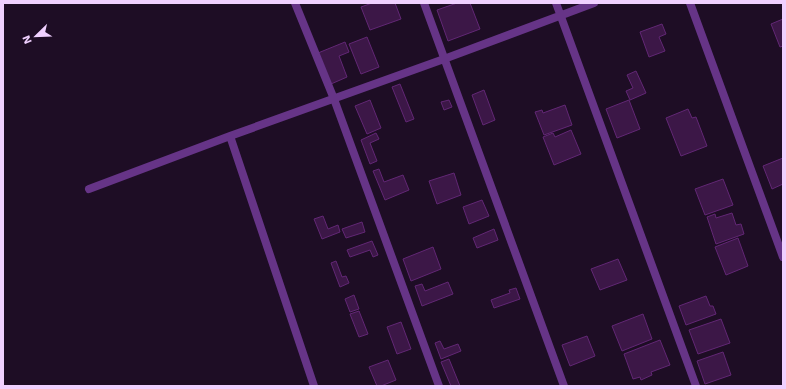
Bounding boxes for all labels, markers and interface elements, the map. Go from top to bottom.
north arrow [16,16,56,56]
text: N [20,33,35,46]

